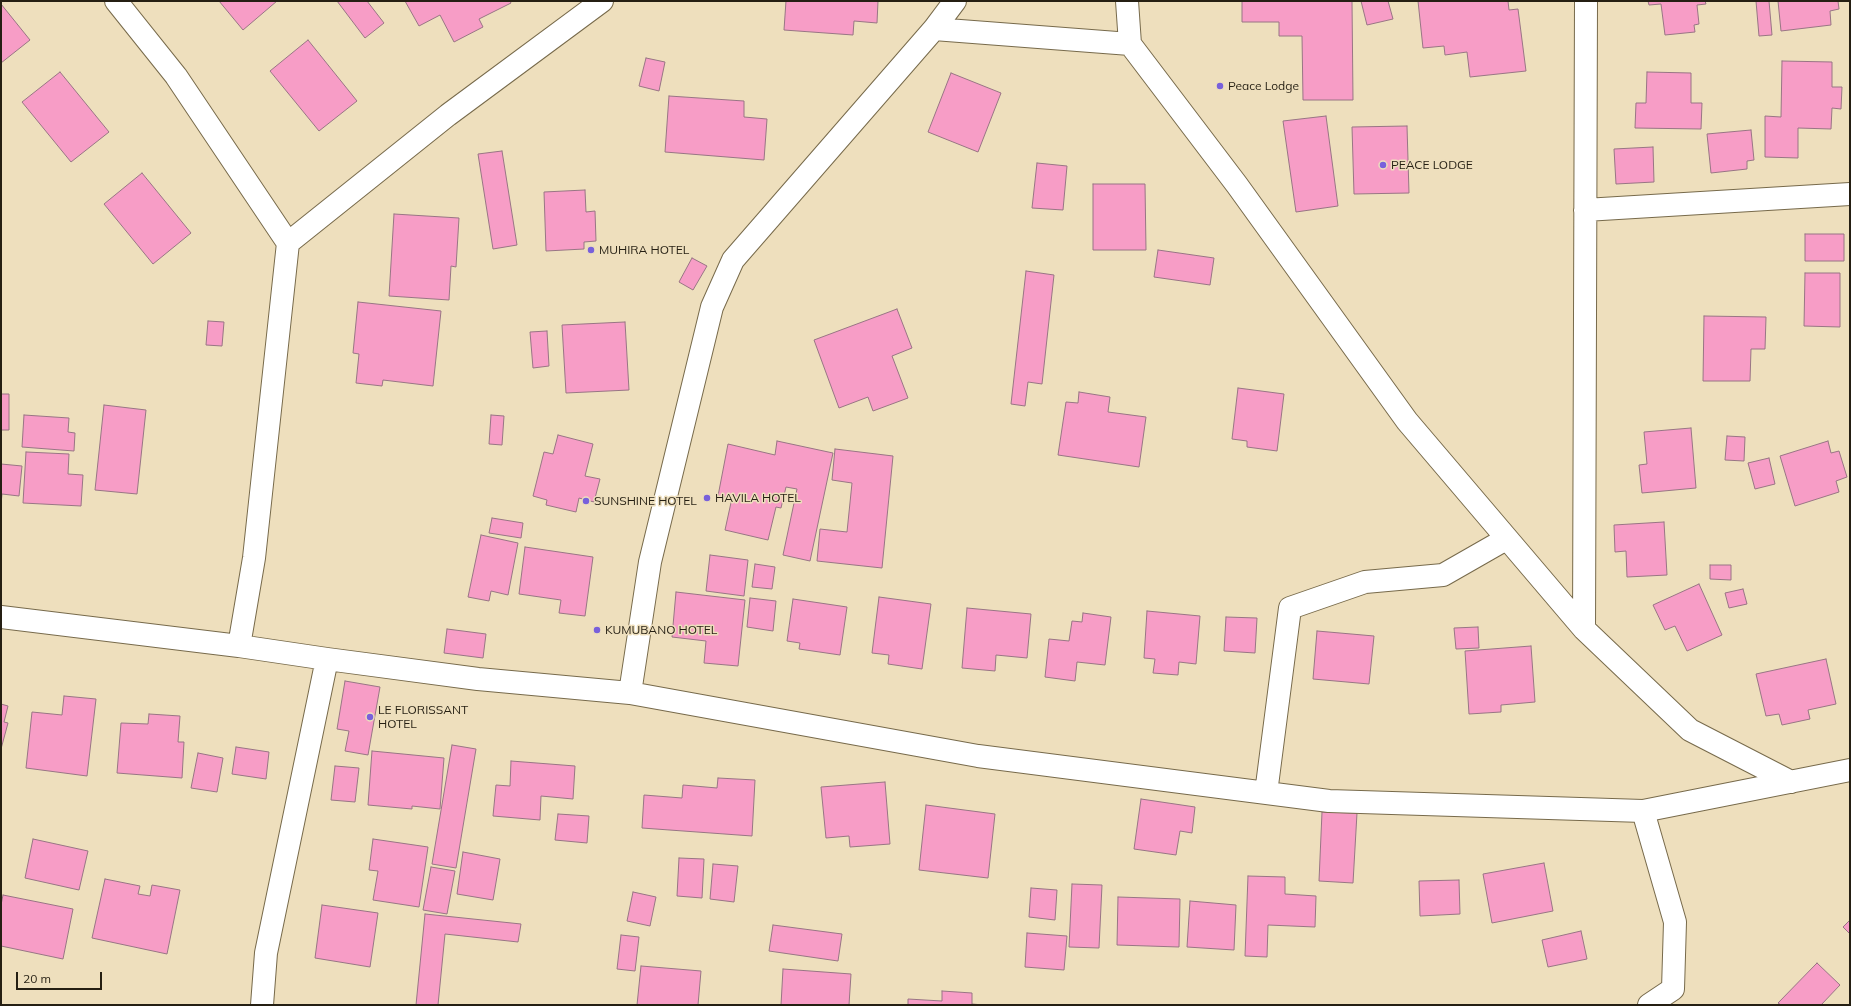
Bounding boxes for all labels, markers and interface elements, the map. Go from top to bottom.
place label: Peace Lodge [1228,79,1299,93]
marker: Peace Lodge [1215,81,1225,91]
place label: PEACE LODGE [1391,158,1473,172]
marker: PEACE LODGE [1378,160,1388,170]
place label: MUHIRA HOTEL [599,243,689,257]
marker: MUHIRA HOTEL [586,245,596,255]
place label: HAVILA HOTEL [715,491,801,505]
marker: HAVILA HOTEL [702,493,712,503]
place label: SUNSHINE HOTEL [594,494,697,508]
marker: SUNSHINE HOTEL [581,496,591,506]
place label: KUMUBANO HOTEL [605,623,717,637]
marker: KUMUBANO HOTEL [592,625,602,635]
place label: LE FLORISSANT HOTEL [378,703,468,731]
marker: LE FLORISSANT HOTEL [365,712,375,722]
scale bar [18,964,104,990]
text: 20 m [23,971,51,986]

